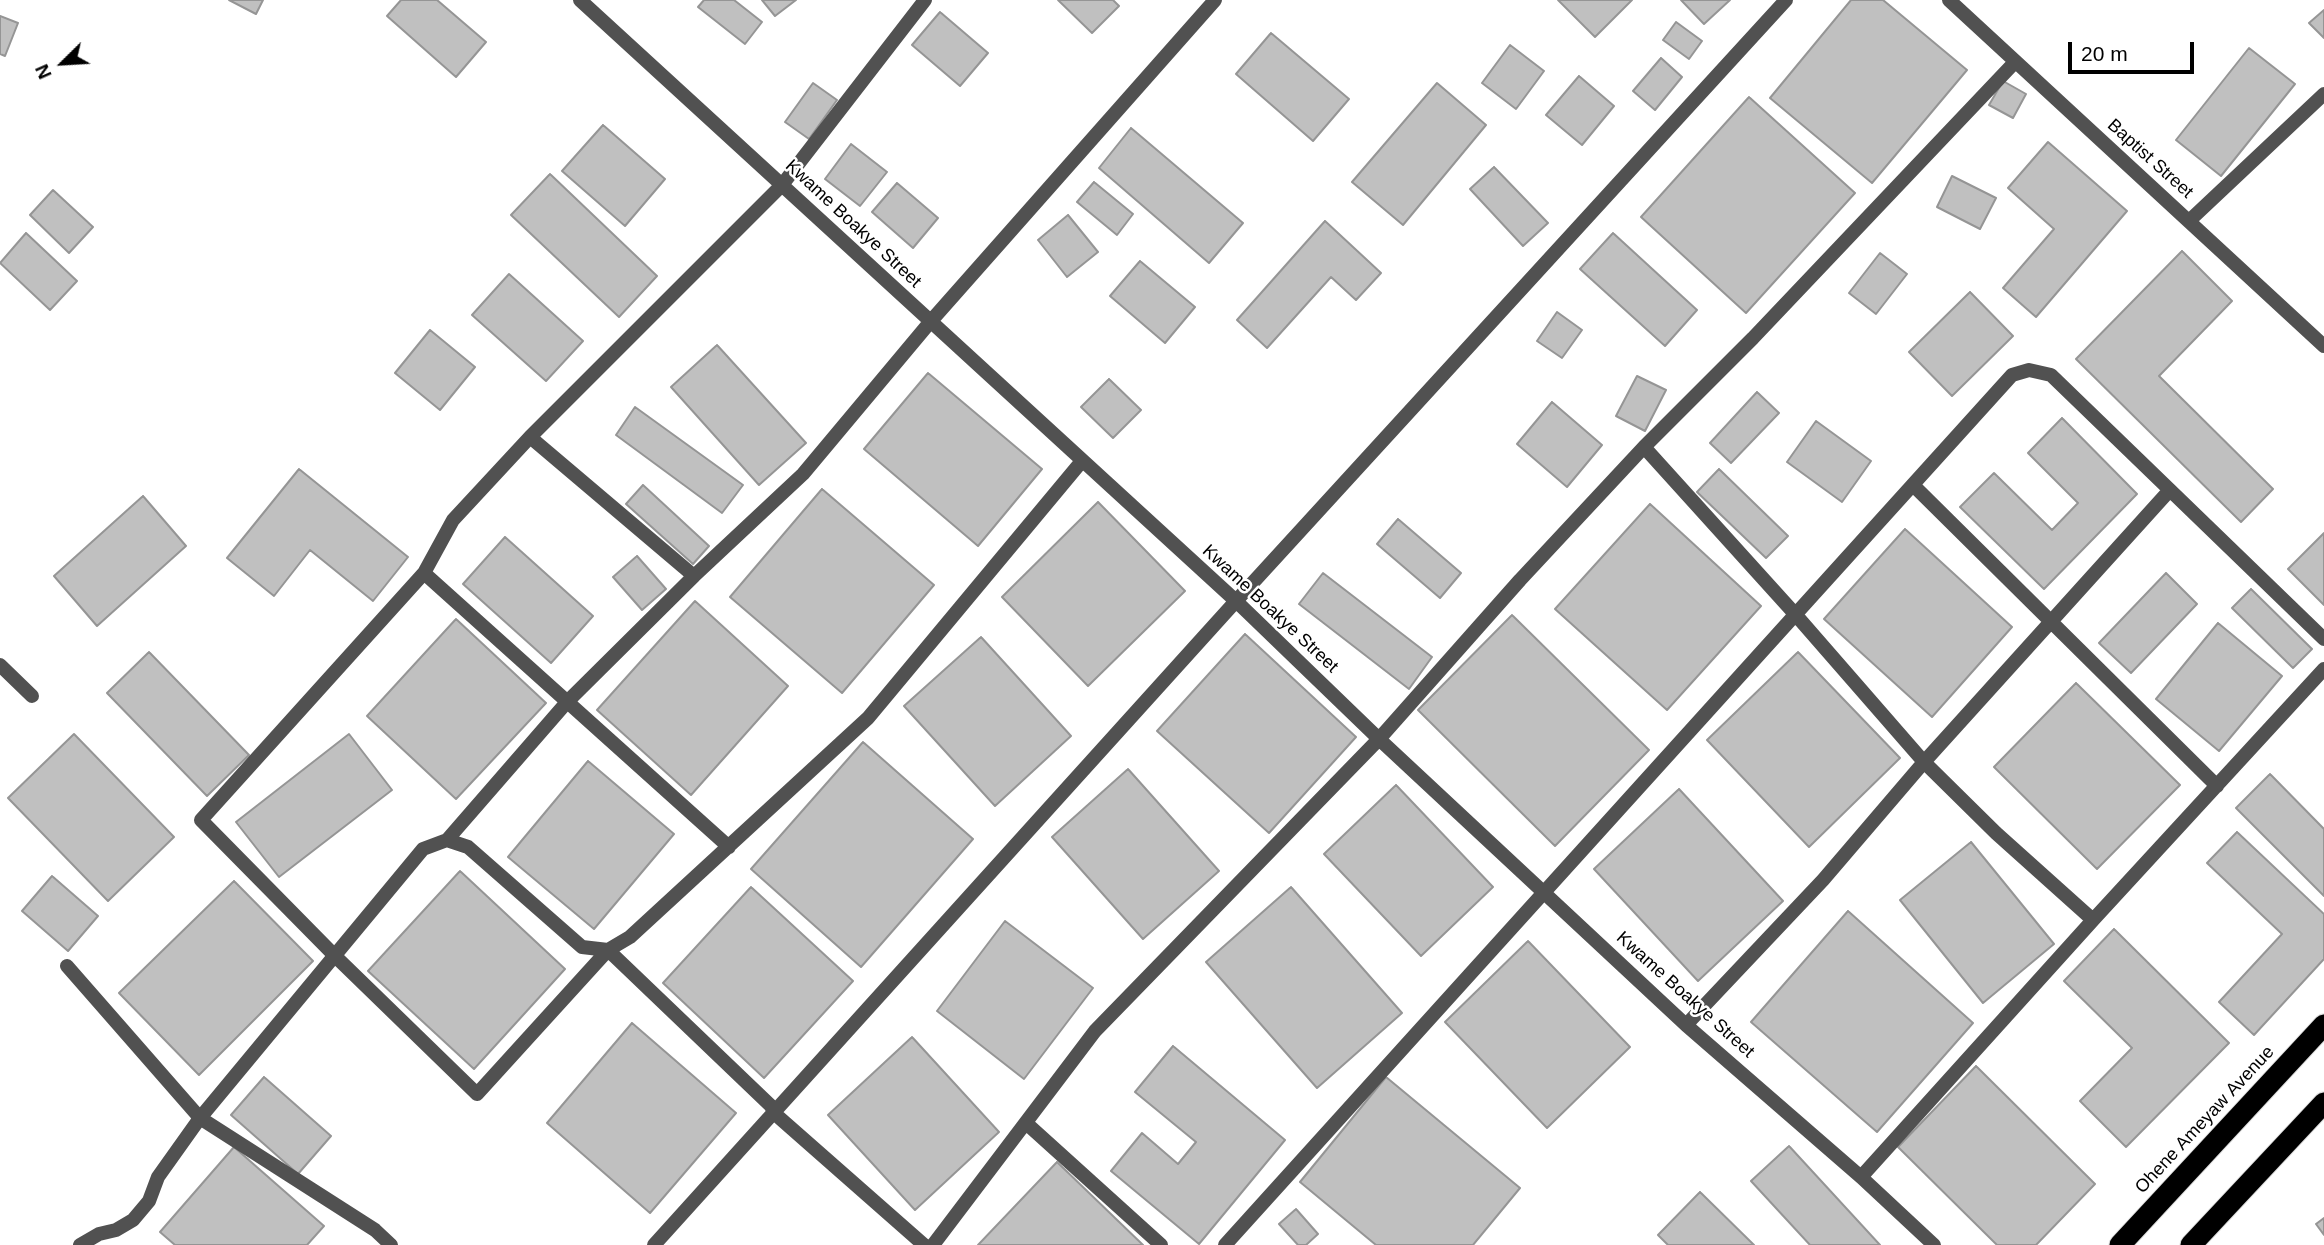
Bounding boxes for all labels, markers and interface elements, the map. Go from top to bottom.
north arrow [28,28,98,98]
scale bar [2072,28,2198,72]
text: 20 m [2081,42,2128,65]
text: N [31,61,56,82]
street label: Baptist Street [2103,115,2197,203]
street label: Kwame Boakye Street [781,155,925,293]
street label: Kwame Boakye Street [1198,540,1342,678]
street label: Kwame Boakye Street [1612,927,1758,1063]
street label: Ohene Ameyaw Avenue [2131,1042,2279,1198]

